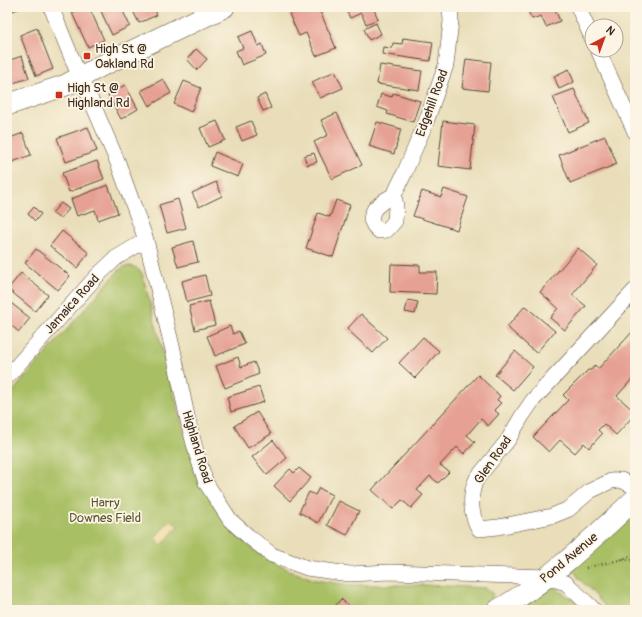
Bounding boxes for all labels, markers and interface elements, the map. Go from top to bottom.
north arrow [584,18,624,58]
text: N [603,23,618,39]
place label: High St @ Oakland Rd [95,41,154,72]
marker: High St @ Oakland Rd [82,51,92,61]
street label: Edgehill Road [412,67,452,139]
place label: High St @ Highland Rd [67,80,130,111]
marker: High St @ Highland Rd [54,90,64,100]
street label: Jamaica Road [41,271,103,337]
street label: Highland Road [178,409,216,485]
street label: Glen Road [471,433,515,487]
park label: Harry Downes Field [69,495,141,526]
street label: Pond Avenue [537,529,602,587]

